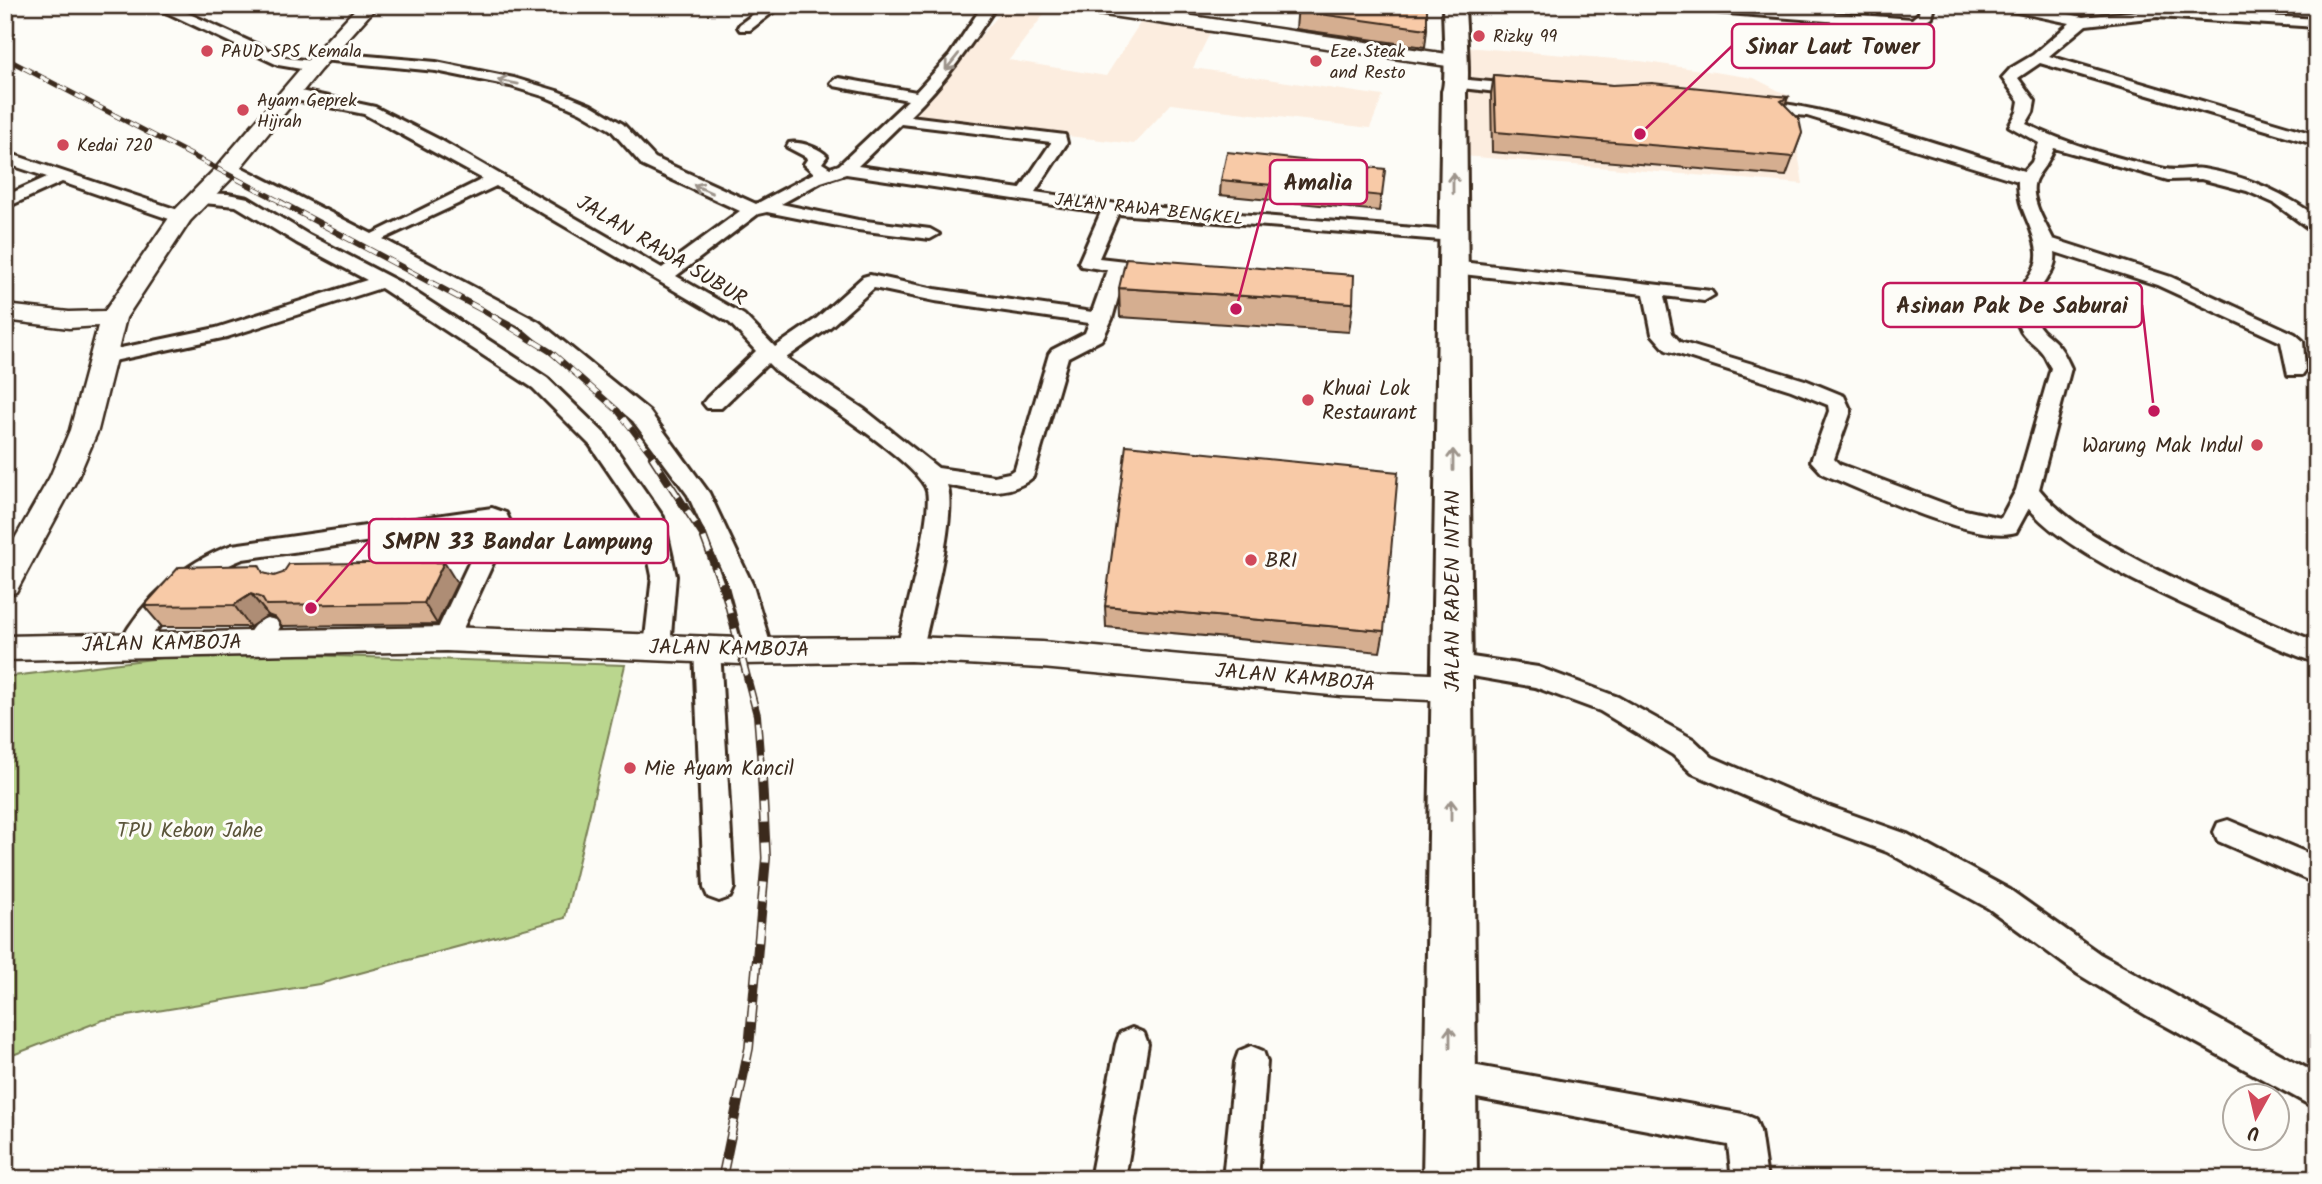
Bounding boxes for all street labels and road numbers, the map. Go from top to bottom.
street label: JALAN RAWA BENGKEL [1053,186,1245,235]
street label: JALAN RAWA SUBUR [570,187,753,315]
street label: JALAN RADEN INTAN [1437,490,1470,692]
street label: JALAN KAMBOJA [82,627,242,662]
street label: JALAN KAMBOJA [649,632,809,667]
street label: JALAN KAMBOJA [1214,655,1376,702]

